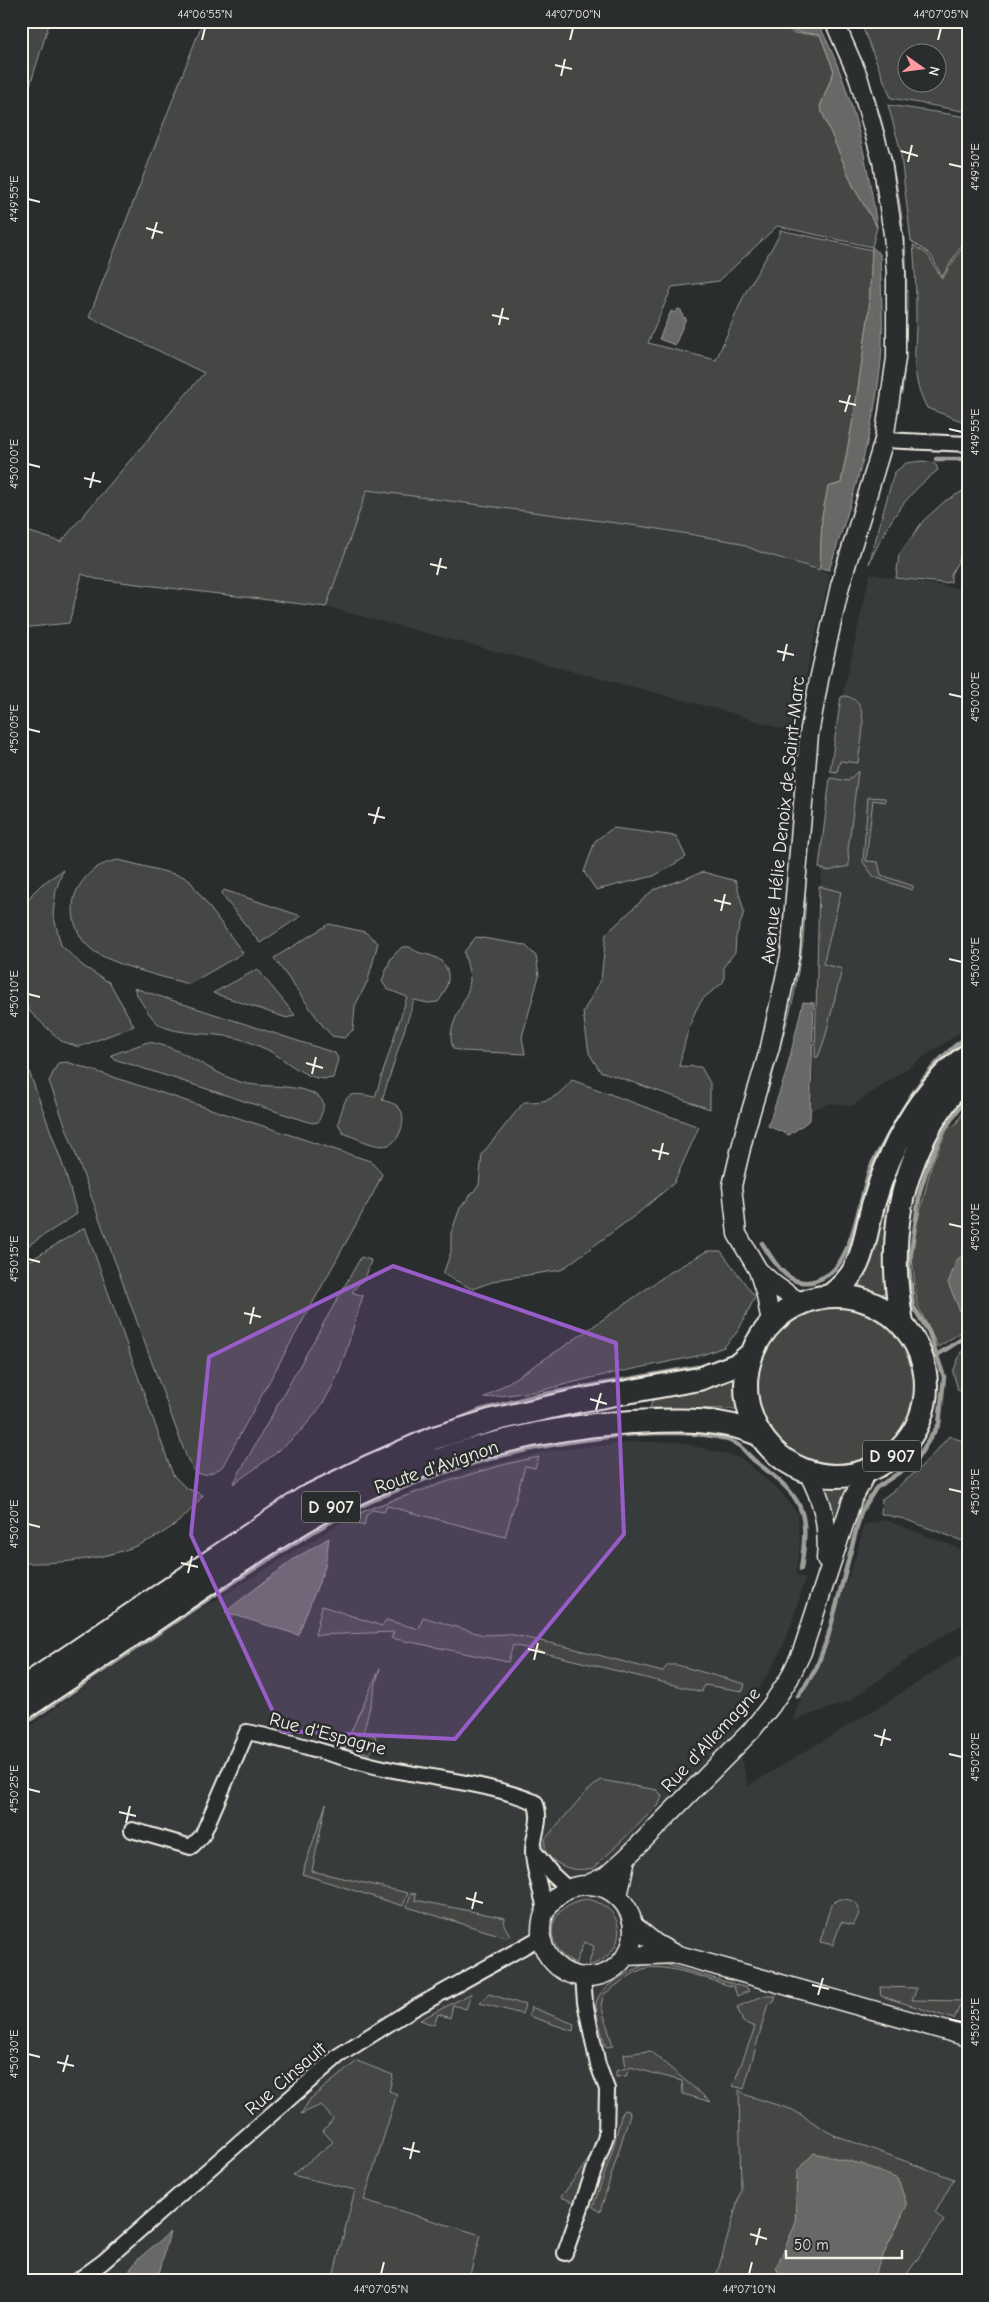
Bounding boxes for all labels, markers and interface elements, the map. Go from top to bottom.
text: 44°06'55"N [178,7,232,21]
text: 44°07'00"N [545,7,601,21]
text: 44°07'05"N [914,7,968,21]
north arrow [896,42,946,92]
text: N [925,65,943,78]
text: 4°49'50"E [968,143,982,191]
text: 4°49'55"E [7,176,21,222]
text: 4°49'55"E [968,409,982,455]
text: 4°50'00"E [7,439,21,489]
text: 4°50'00"E [968,672,982,722]
street label: Avenue Hélie Denoix de Saint-Marc [757,675,809,965]
text: 4°50'05"E [7,704,21,754]
text: 4°50'05"E [968,937,982,987]
text: 4°50'10"E [7,970,21,1018]
text: 4°50'10"E [968,1203,982,1251]
text: 4°50'15"E [7,1236,21,1282]
street label: Route d'Avignon [371,1435,501,1498]
road number: D 907 [863,1440,921,1472]
text: 4°50'15"E [968,1469,982,1515]
road number: D 907 [302,1491,360,1522]
text: 4°50'20"E [7,1499,21,1549]
street label: Rue d'Allemagne [657,1683,765,1797]
street label: Rue d'Espagne [267,1708,389,1760]
text: 4°50'20"E [968,1732,982,1782]
text: 4°50'25"E [7,1765,21,1813]
text: 4°50'25"E [968,1998,982,2046]
text: 4°50'30"E [7,2030,21,2078]
street label: Rue Cinsault [241,2037,331,2120]
scale bar [786,2227,903,2259]
text: 50 m [794,2236,829,2254]
text: 44°07'05"N [354,2282,408,2296]
text: 44°07'10"N [722,2282,776,2296]

